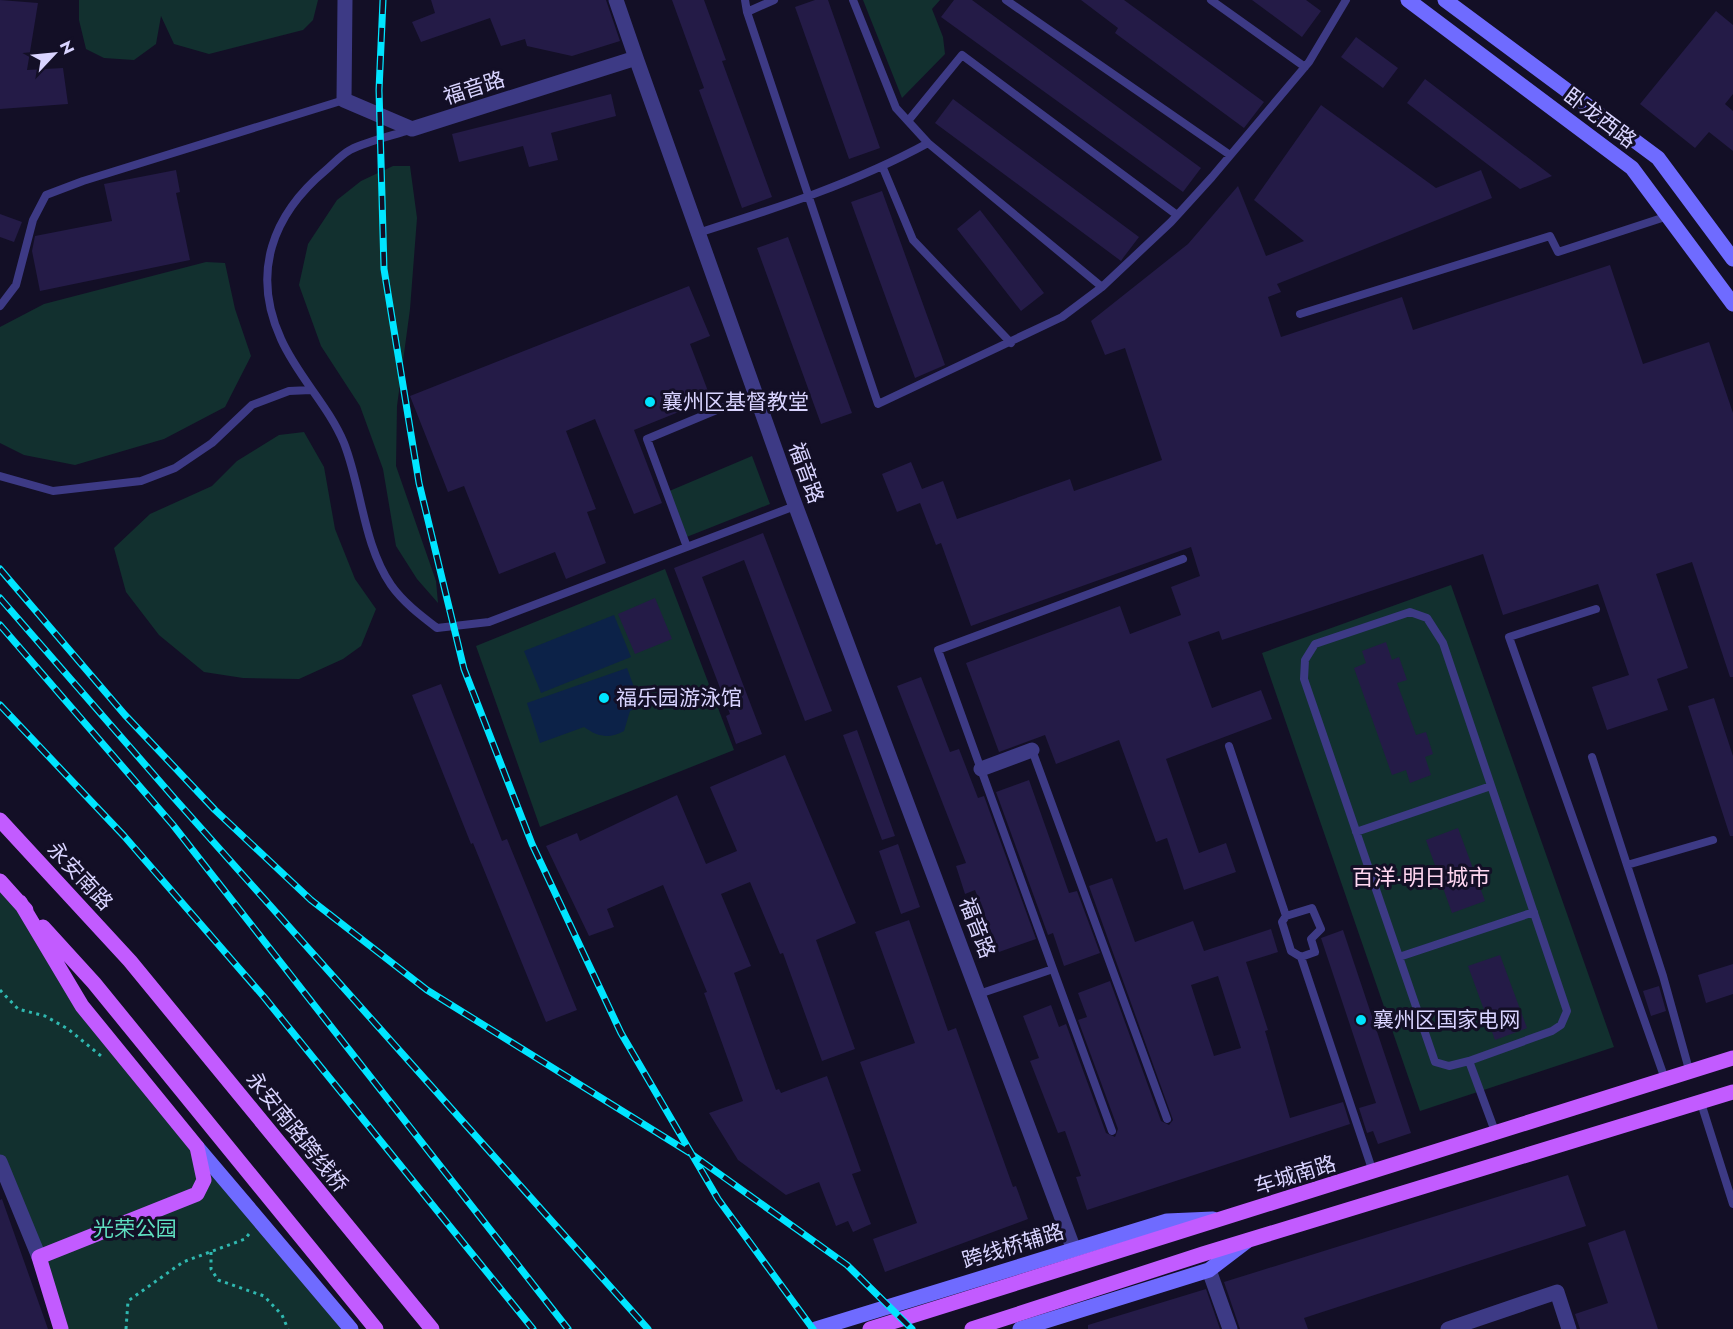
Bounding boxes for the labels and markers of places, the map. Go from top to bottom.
place label: 襄州区基督教堂 [662,387,809,417]
marker: 襄州区基督教堂 [643,395,657,409]
place label: 福乐园游泳馆 [616,683,742,713]
marker: 福乐园游泳馆 [597,691,611,705]
place label: 襄州区国家电网 [1373,1005,1520,1035]
marker: 襄州区国家电网 [1354,1013,1368,1027]

